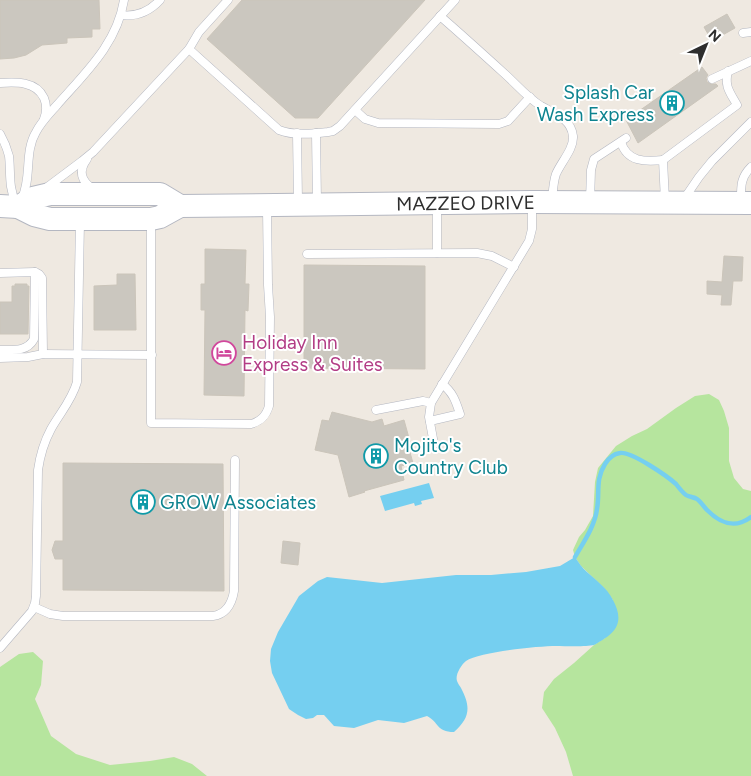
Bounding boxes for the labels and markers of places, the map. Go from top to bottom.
place label: Splash Car Wash Express [537,81,655,126]
building icon: Splash Car Wash Express [659,90,685,116]
place label: Holiday Inn Express & Suites [242,331,383,376]
hotel icon: Holiday Inn Express & Suites [211,340,237,366]
place label: Mojito's Country Club [394,434,508,479]
building icon: Mojito's Country Club [363,443,389,469]
building icon: GROW Associates [130,489,156,515]
place label: GROW Associates [160,491,316,514]

